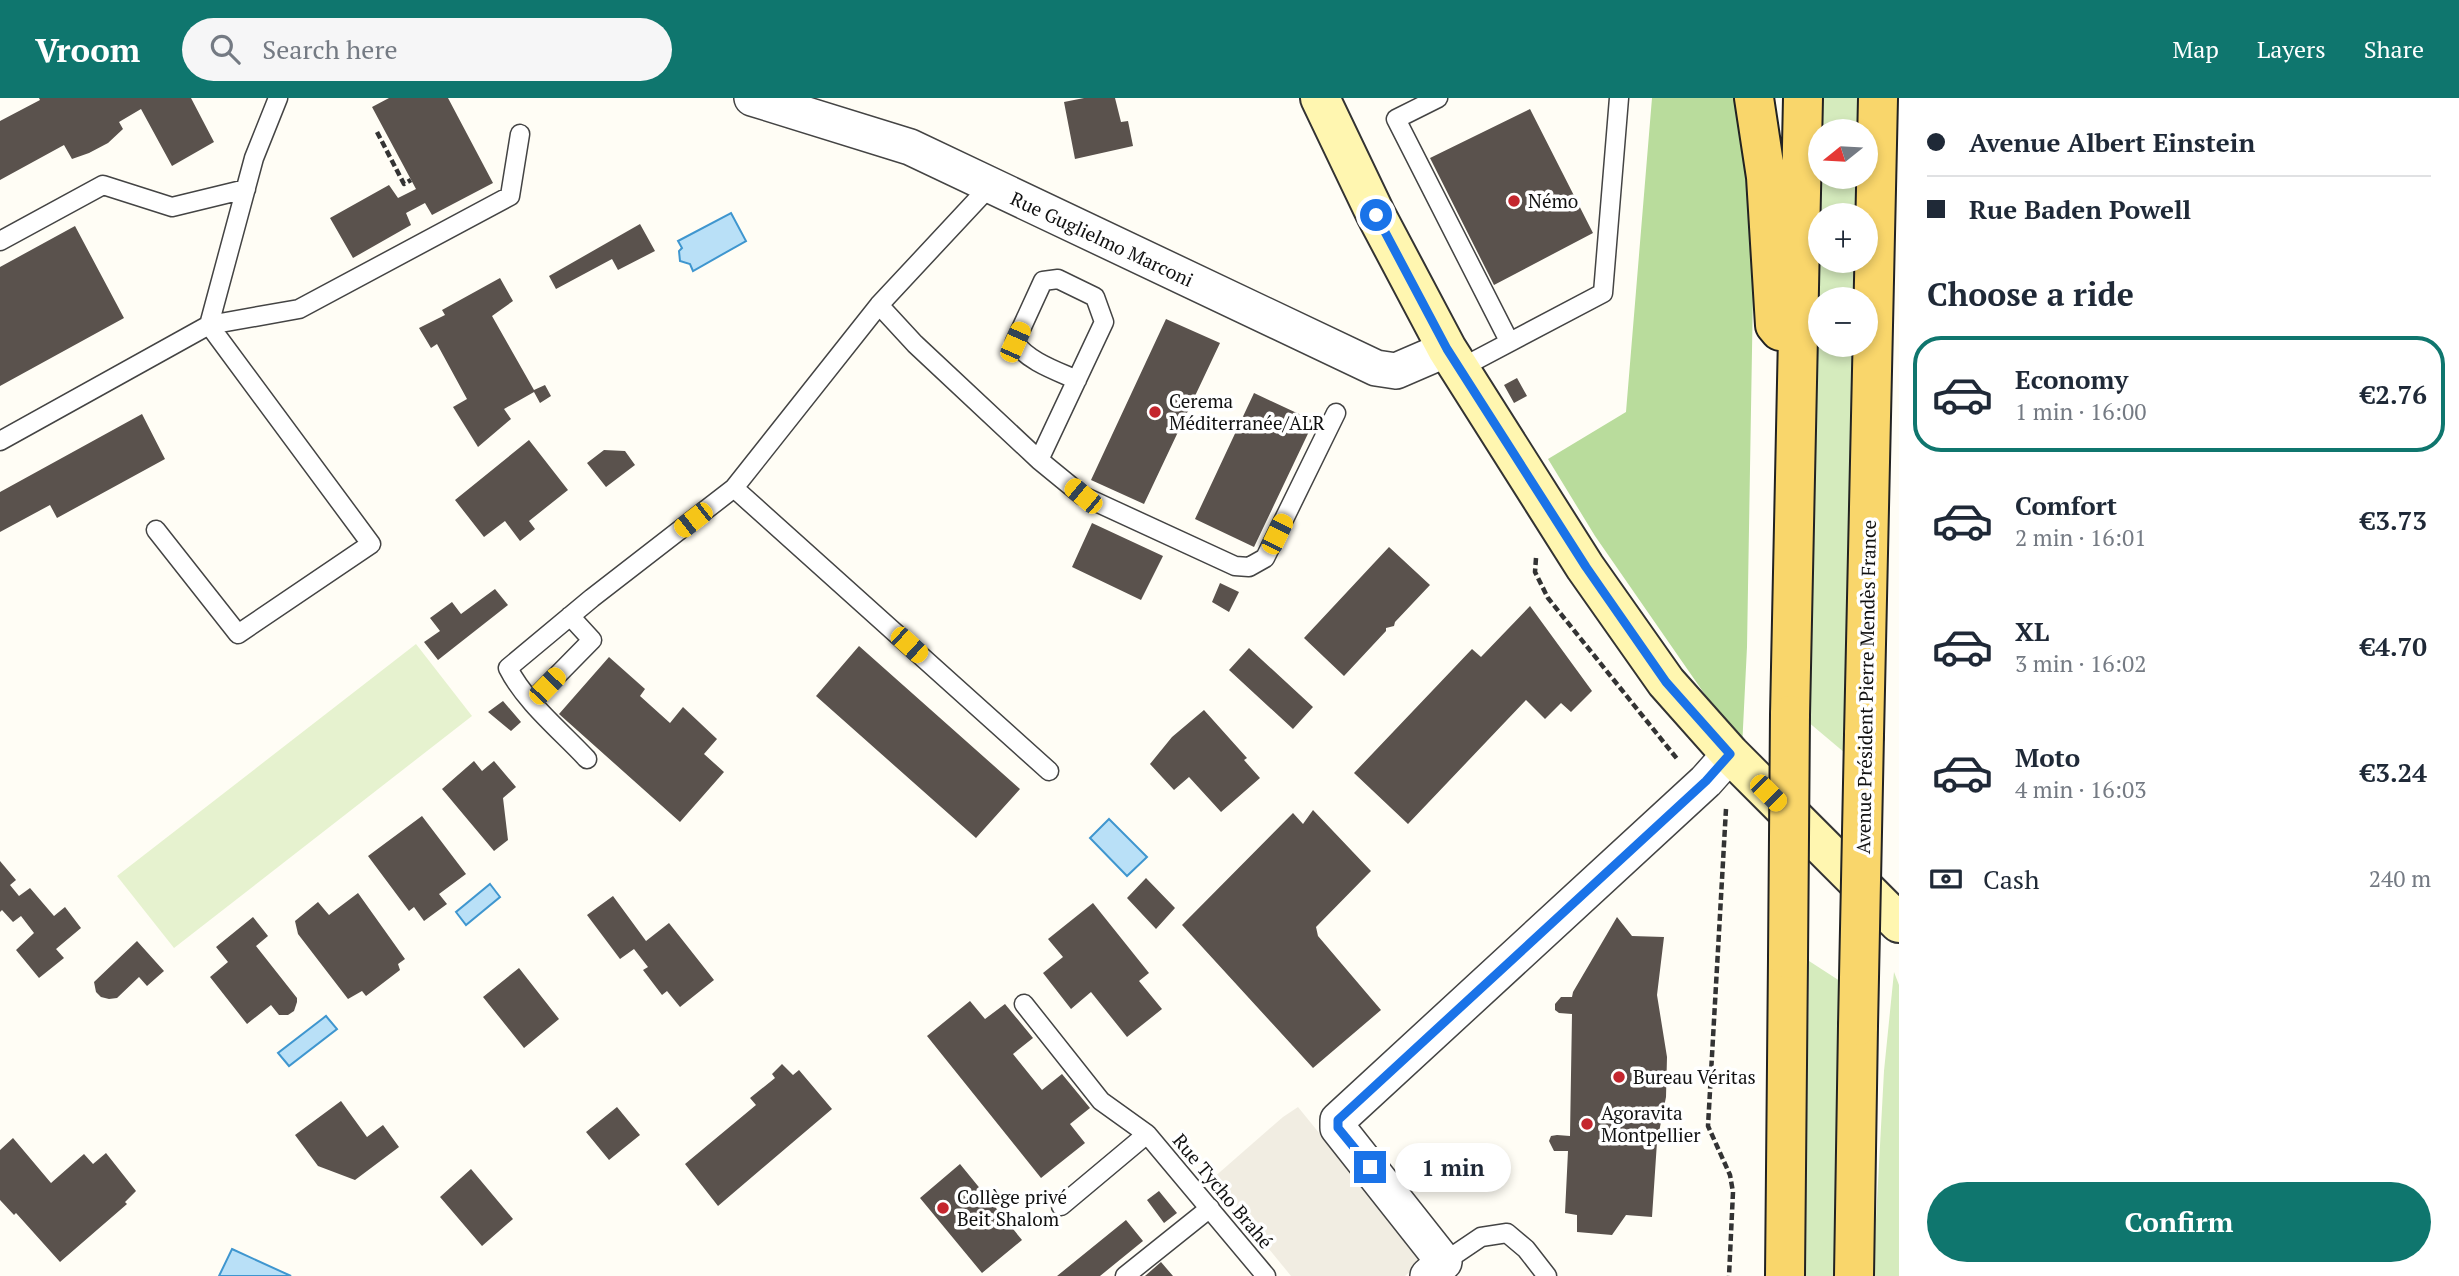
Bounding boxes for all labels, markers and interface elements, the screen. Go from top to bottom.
search box [182,18,672,81]
text: Vroom [35,28,140,71]
icon: search [206,30,244,68]
text: Search here [262,32,397,66]
text: Map [2172,33,2219,65]
text: Layers [2257,33,2326,65]
text: Share [2364,33,2424,65]
north arrow [1808,119,1878,189]
map controls [1808,119,1878,357]
text: Avenue Albert Einstein [1969,125,2255,159]
street label: Rue Guglielmo Marconi [1007,185,1198,292]
place label: Némo [1528,188,1578,213]
text: Rue Baden Powell [1969,192,2191,226]
marker: Némo [1506,193,1522,209]
route start [1360,199,1392,231]
button: + [1808,203,1878,273]
text: Choose a ride [1927,273,2134,315]
button: − [1808,287,1878,357]
car [997,319,1034,365]
text: Economy [2015,362,2128,396]
icon: car [1931,363,1994,426]
text: €2.76 [2361,377,2427,411]
place label: Cerema Méditerranée/ALR [1169,388,1325,435]
text: 1 min · 16:00 [2015,396,2147,427]
marker: Cerema Méditerranée/ALR [1147,404,1163,420]
car [1061,474,1106,518]
text: Comfort [2015,488,2117,522]
icon: car [1931,489,1994,552]
car [670,499,717,541]
text: €3.73 [2361,503,2427,537]
car [1259,511,1296,557]
street label: Avenue Président Pierre Mendès France [1850,520,1881,854]
text: 2 min · 16:01 [2015,522,2147,553]
text: XL [2015,614,2049,648]
icon: car [1931,615,1994,678]
car [887,623,932,667]
text: €4.70 [2361,629,2427,663]
text: 3 min · 16:02 [2015,648,2147,679]
car [525,664,570,708]
text: Moto [2015,740,2080,774]
icon: car [1931,741,1994,804]
text: €3.24 [2361,755,2427,789]
car [1746,771,1791,815]
text: 4 min · 16:03 [2015,774,2147,805]
icon: cash [1927,860,1965,898]
text: Cash [1983,862,2039,896]
text: 240 m [2369,863,2431,894]
place label: Bureau Véritas [1633,1064,1756,1089]
marker: Bureau Véritas [1611,1069,1627,1085]
place label: Agoravita Montpellier [1601,1100,1701,1147]
marker: Agoravita Montpellier [1579,1116,1595,1132]
street label: Rue Tycho Brahé [1168,1128,1279,1253]
callout: 1 min [1394,1142,1510,1192]
route end [1354,1151,1386,1183]
text: 1 min [1422,1152,1484,1183]
button: Confirm [1927,1182,2431,1262]
place label: Collège privé Beit Shalom [957,1184,1067,1231]
marker: Collège privé Beit Shalom [935,1200,951,1216]

